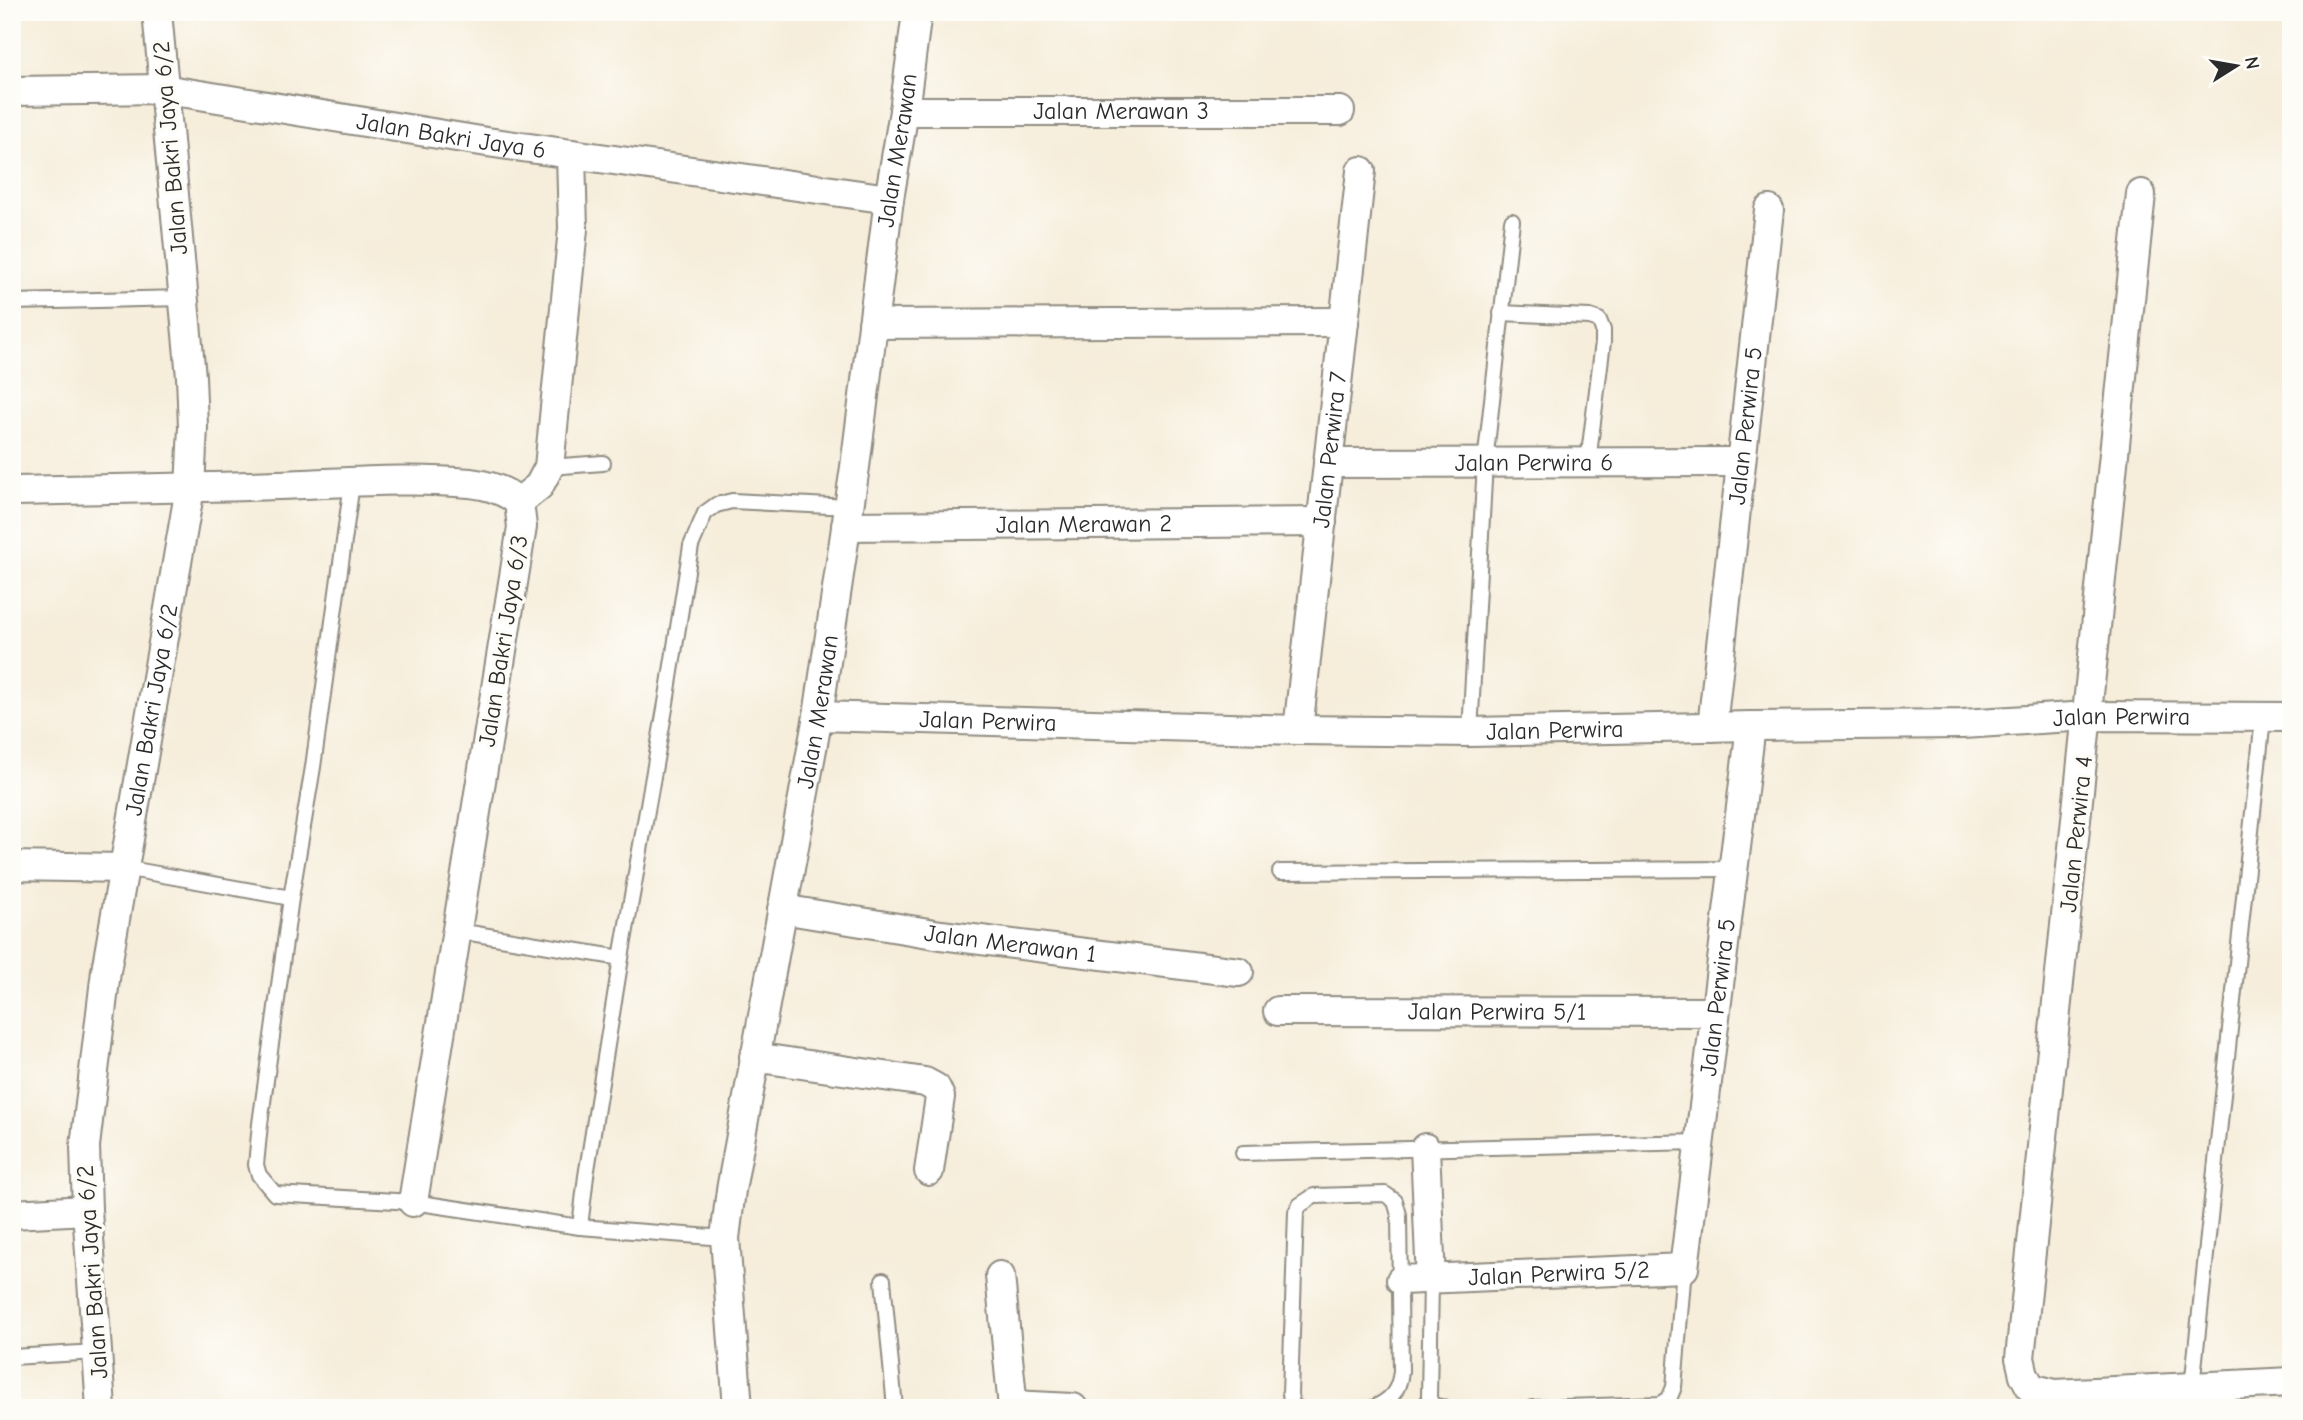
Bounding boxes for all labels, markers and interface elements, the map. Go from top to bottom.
north arrow [2202,32,2272,102]
street label: Jalan Bakri Jaya 6/2 [147,40,193,256]
text: N [2240,55,2264,71]
street label: Jalan Merawan [872,72,923,229]
street label: Jalan Merawan 3 [1033,97,1209,125]
street label: Jalan Bakri Jaya 6 [354,107,548,164]
street label: Jalan Perwira 5 [1723,345,1768,506]
street label: Jalan Perwira 7 [1307,370,1352,529]
street label: Jalan Perwira 6 [1455,448,1613,477]
street label: Jalan Merawan 2 [996,509,1172,539]
street label: Jalan Bakri Jaya 6/3 [472,533,534,749]
street label: Jalan Bakri Jaya 6/2 [119,602,184,818]
street label: Jalan Merawan [791,633,844,791]
street label: Jalan Perwira [2052,702,2190,732]
street label: Jalan Perwira [919,705,1057,737]
street label: Jalan Perwira [1486,715,1624,746]
street label: Jalan Perwira 4 [2054,754,2098,914]
street label: Jalan Perwira 5 [1694,917,1741,1078]
street label: Jalan Merawan 1 [922,918,1098,968]
street label: Jalan Perwira 5/1 [1408,997,1586,1026]
street label: Jalan Bakri Jaya 6/2 [71,1164,113,1380]
street label: Jalan Perwira 5/2 [1468,1255,1650,1291]

